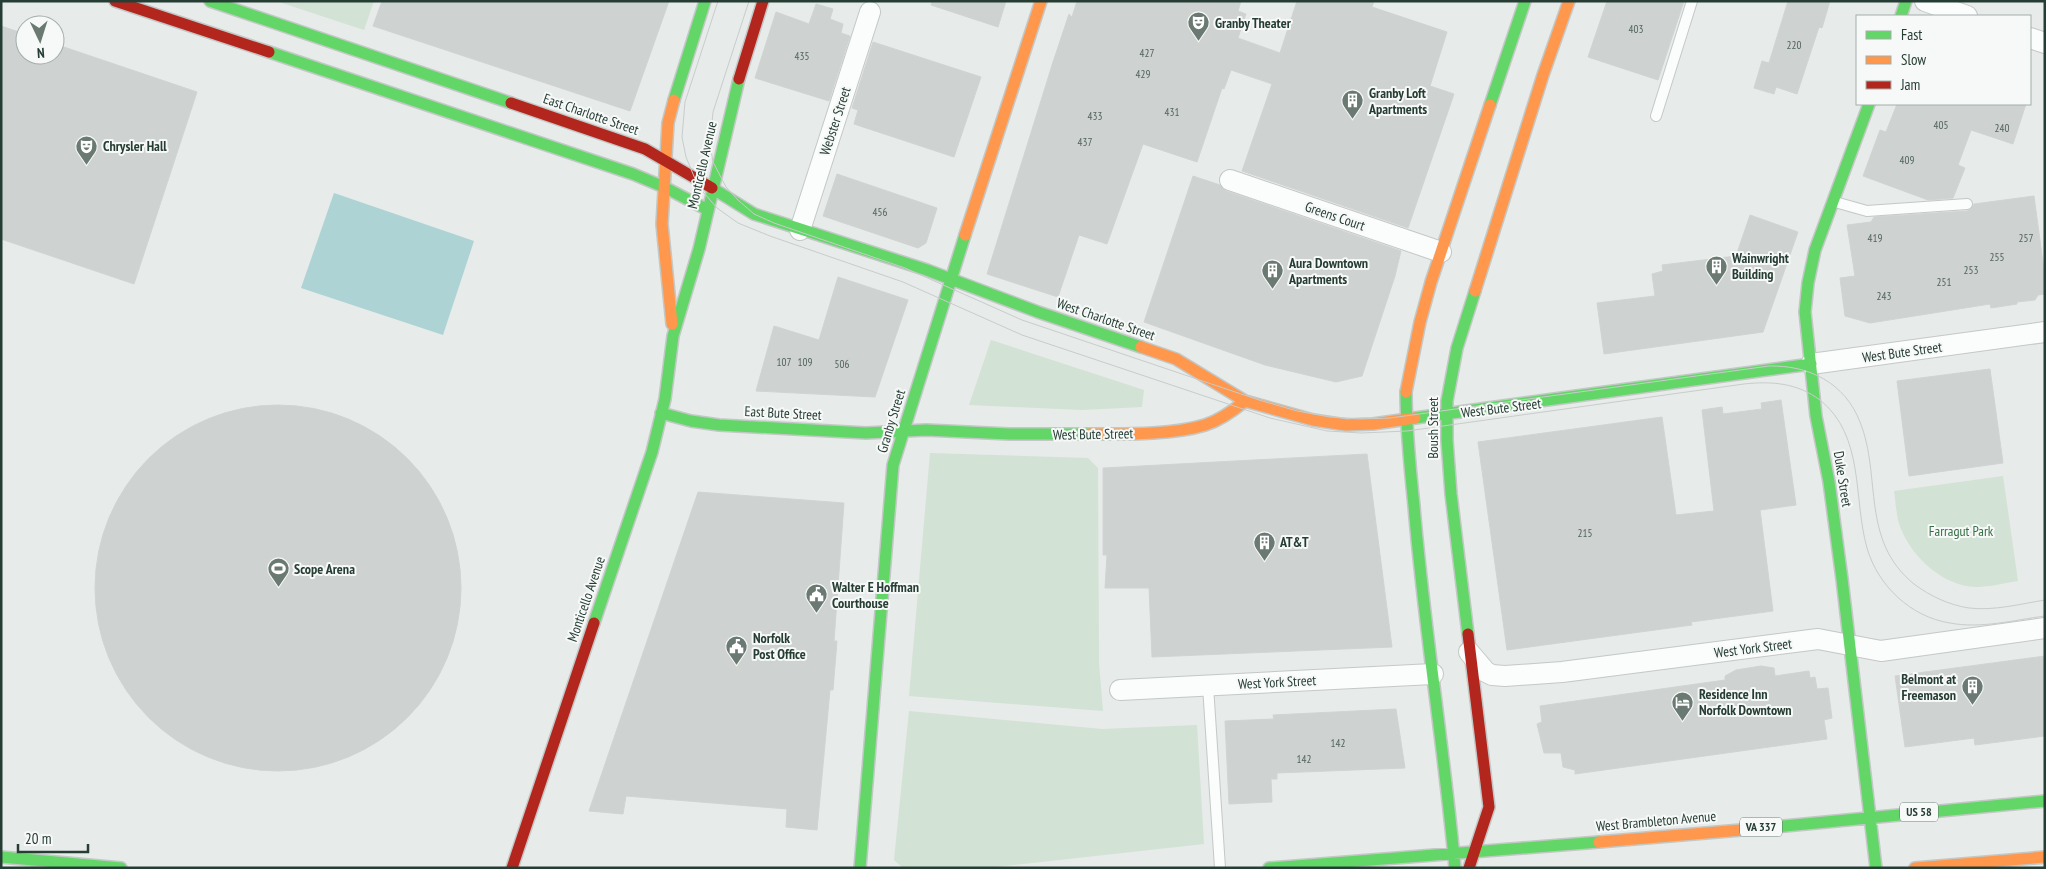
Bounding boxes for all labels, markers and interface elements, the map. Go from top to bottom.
theatre icon: Granby Theater [1187,11,1211,42]
place label: Granby Theater [1215,14,1292,32]
north arrow [15,15,65,65]
legend [1856,15,2031,105]
house number: 403 [1629,22,1643,36]
text: Fast [1901,25,1922,44]
house number: 220 [1787,38,1801,52]
text: N [37,44,45,62]
house number: 427 [1140,46,1154,60]
house number: 435 [795,49,809,63]
text: Slow [1901,50,1926,69]
house number: 429 [1136,67,1150,81]
text: Jam [1900,75,1920,94]
street label: Webster Street [815,84,855,157]
place label: Granby Loft Apartments [1368,84,1427,118]
street label: East Charlotte Street [541,89,641,139]
building icon: Granby Loft Apartments [1341,89,1365,120]
house number: 431 [1165,105,1179,119]
house number: 433 [1088,109,1102,123]
house number: 405 [1934,118,1948,132]
street label: Monticello Avenue [683,119,721,210]
house number: 240 [1995,121,2009,135]
theatre icon: Chrysler Hall [75,134,99,165]
house number: 437 [1078,135,1092,149]
place label: Chrysler Hall [103,137,167,155]
house number: 409 [1900,153,1914,167]
street label: Greens Court [1303,197,1367,235]
house number: 456 [873,205,887,219]
house number: 419 [1868,231,1882,245]
house number: 257 [2019,231,2033,245]
place label: Wainwright Building [1731,249,1789,283]
house number: 255 [1990,250,2004,264]
place label: Aura Downtown Apartments [1288,254,1368,288]
building icon: Wainwright Building [1704,254,1728,285]
building icon: Aura Downtown Apartments [1261,259,1285,290]
house number: 253 [1964,263,1978,277]
house number: 251 [1937,275,1951,289]
house number: 243 [1877,289,1891,303]
street label: West Charlotte Street [1054,294,1158,344]
street label: West Bute Street [1861,337,1943,367]
house number: 107 [777,355,791,369]
house number: 109 [798,355,812,369]
house number: 506 [835,357,849,371]
street label: Granby Street [873,387,909,455]
street label: West Bute Street [1460,394,1542,422]
street label: Boush Street [1424,397,1442,459]
street label: East Bute Street [744,402,822,424]
street label: West Bute Street [1053,424,1133,444]
street label: Duke Street [1830,450,1856,508]
park label: Farragut Park [1929,522,1994,540]
house number: 215 [1578,526,1592,540]
building icon: AT&T [1252,530,1276,561]
place label: AT&T [1279,533,1309,551]
street label: Monticello Avenue [563,554,609,644]
sports icon: Scope Arena [266,557,290,588]
place label: Scope Arena [294,560,355,578]
place label: Walter E Hoffman Courthouse [831,578,919,612]
public building icon: Walter E Hoffman Courthouse [804,583,828,614]
place label: Norfolk Post Office [753,629,806,663]
public building icon: Norfolk Post Office [725,634,749,665]
street label: West York Street [1713,634,1793,662]
place label: Belmont at Freemason [1901,670,1956,704]
street label: West York Street [1237,671,1317,693]
building icon: Belmont at Freemason [1960,675,1984,706]
place label: Residence Inn Norfolk Downtown [1699,685,1792,719]
hotel icon: Residence Inn Norfolk Downtown [1671,690,1695,721]
house number: 142 [1331,736,1345,750]
house number: 142 [1297,752,1311,766]
road number: US 58 [1900,802,1938,822]
street label: West Brambleton Avenue [1595,807,1717,835]
road number: VA 337 [1740,818,1782,836]
scale bar [18,822,88,854]
text: 20 m [25,829,51,848]

